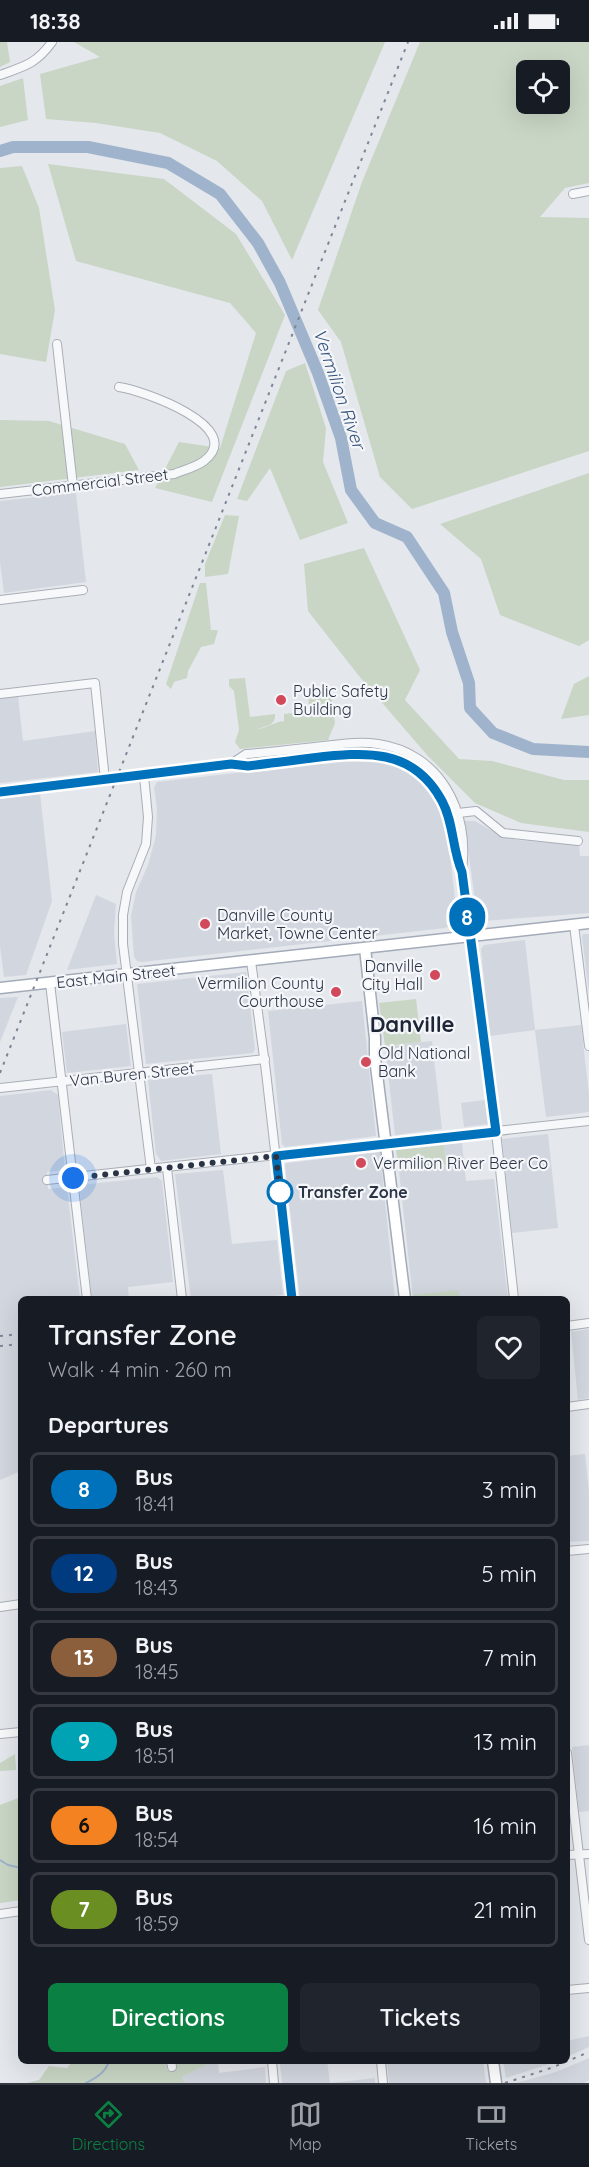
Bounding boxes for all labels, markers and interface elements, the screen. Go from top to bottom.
text: 18:38 [30,7,81,35]
map controls [516,60,570,114]
button: locate [516,60,570,114]
water label: Vermilion River [308,326,371,454]
street label: Commercial Street [31,464,169,500]
place label: Public Safety Building [293,681,388,719]
marker: Public Safety Building [274,693,288,707]
line badge: 8 [448,898,486,936]
text: 8 [461,904,473,930]
place label: Danville County Market, Towne Center [217,905,378,943]
marker: Danville County Market, Towne Center [198,917,212,931]
place label: Danville City Hall [362,956,423,994]
street label: East Main Street [55,960,177,992]
marker: Danville City Hall [428,968,442,982]
place label: Vermilion County Courthouse [197,973,324,1011]
marker: Vermilion County Courthouse [329,985,343,999]
district label: Danville [370,1010,454,1038]
place label: Old National Bank [378,1043,470,1081]
marker: Old National Bank [359,1055,373,1069]
street label: Van Buren Street [69,1057,195,1091]
place label: Vermilion River Beer Co [373,1153,548,1173]
marker: Vermilion River Beer Co [354,1156,368,1170]
your location [58,1163,88,1193]
marker: Transfer Zone [267,1179,293,1205]
place label: Transfer Zone [298,1182,408,1202]
button: heart [477,1316,540,1379]
text: Transfer Zone [48,1317,237,1352]
text: Walk · 4 min · 260 m [48,1357,232,1382]
text: Departures [48,1411,169,1439]
text: Bus [135,1463,173,1491]
text: 8 [78,1476,90,1502]
text: 3 min [482,1476,537,1504]
text: 18:41 [135,1491,175,1516]
text: Bus [135,1547,173,1575]
text: 12 [74,1560,94,1586]
text: 5 min [482,1560,537,1588]
text: 18:43 [135,1575,178,1600]
text: Bus [135,1631,173,1659]
text: 13 [74,1644,94,1670]
text: 7 min [482,1644,537,1672]
text: 18:45 [135,1659,179,1684]
text: Bus [135,1715,173,1743]
text: 9 [78,1728,90,1754]
text: 13 min [474,1728,537,1756]
text: 18:51 [135,1743,175,1768]
text: Bus [135,1799,173,1827]
text: 6 [78,1812,90,1838]
text: 16 min [474,1812,537,1840]
text: 18:54 [135,1827,178,1852]
text: Bus [135,1883,173,1911]
text: 7 [78,1896,90,1922]
text: 21 min [473,1896,537,1924]
text: 18:59 [135,1911,179,1936]
button: Directions [48,1983,288,2052]
button: Tickets [300,1983,540,2052]
tab: Directions [72,2098,145,2154]
tab: Map [289,2098,322,2154]
tab: Tickets [465,2098,517,2154]

